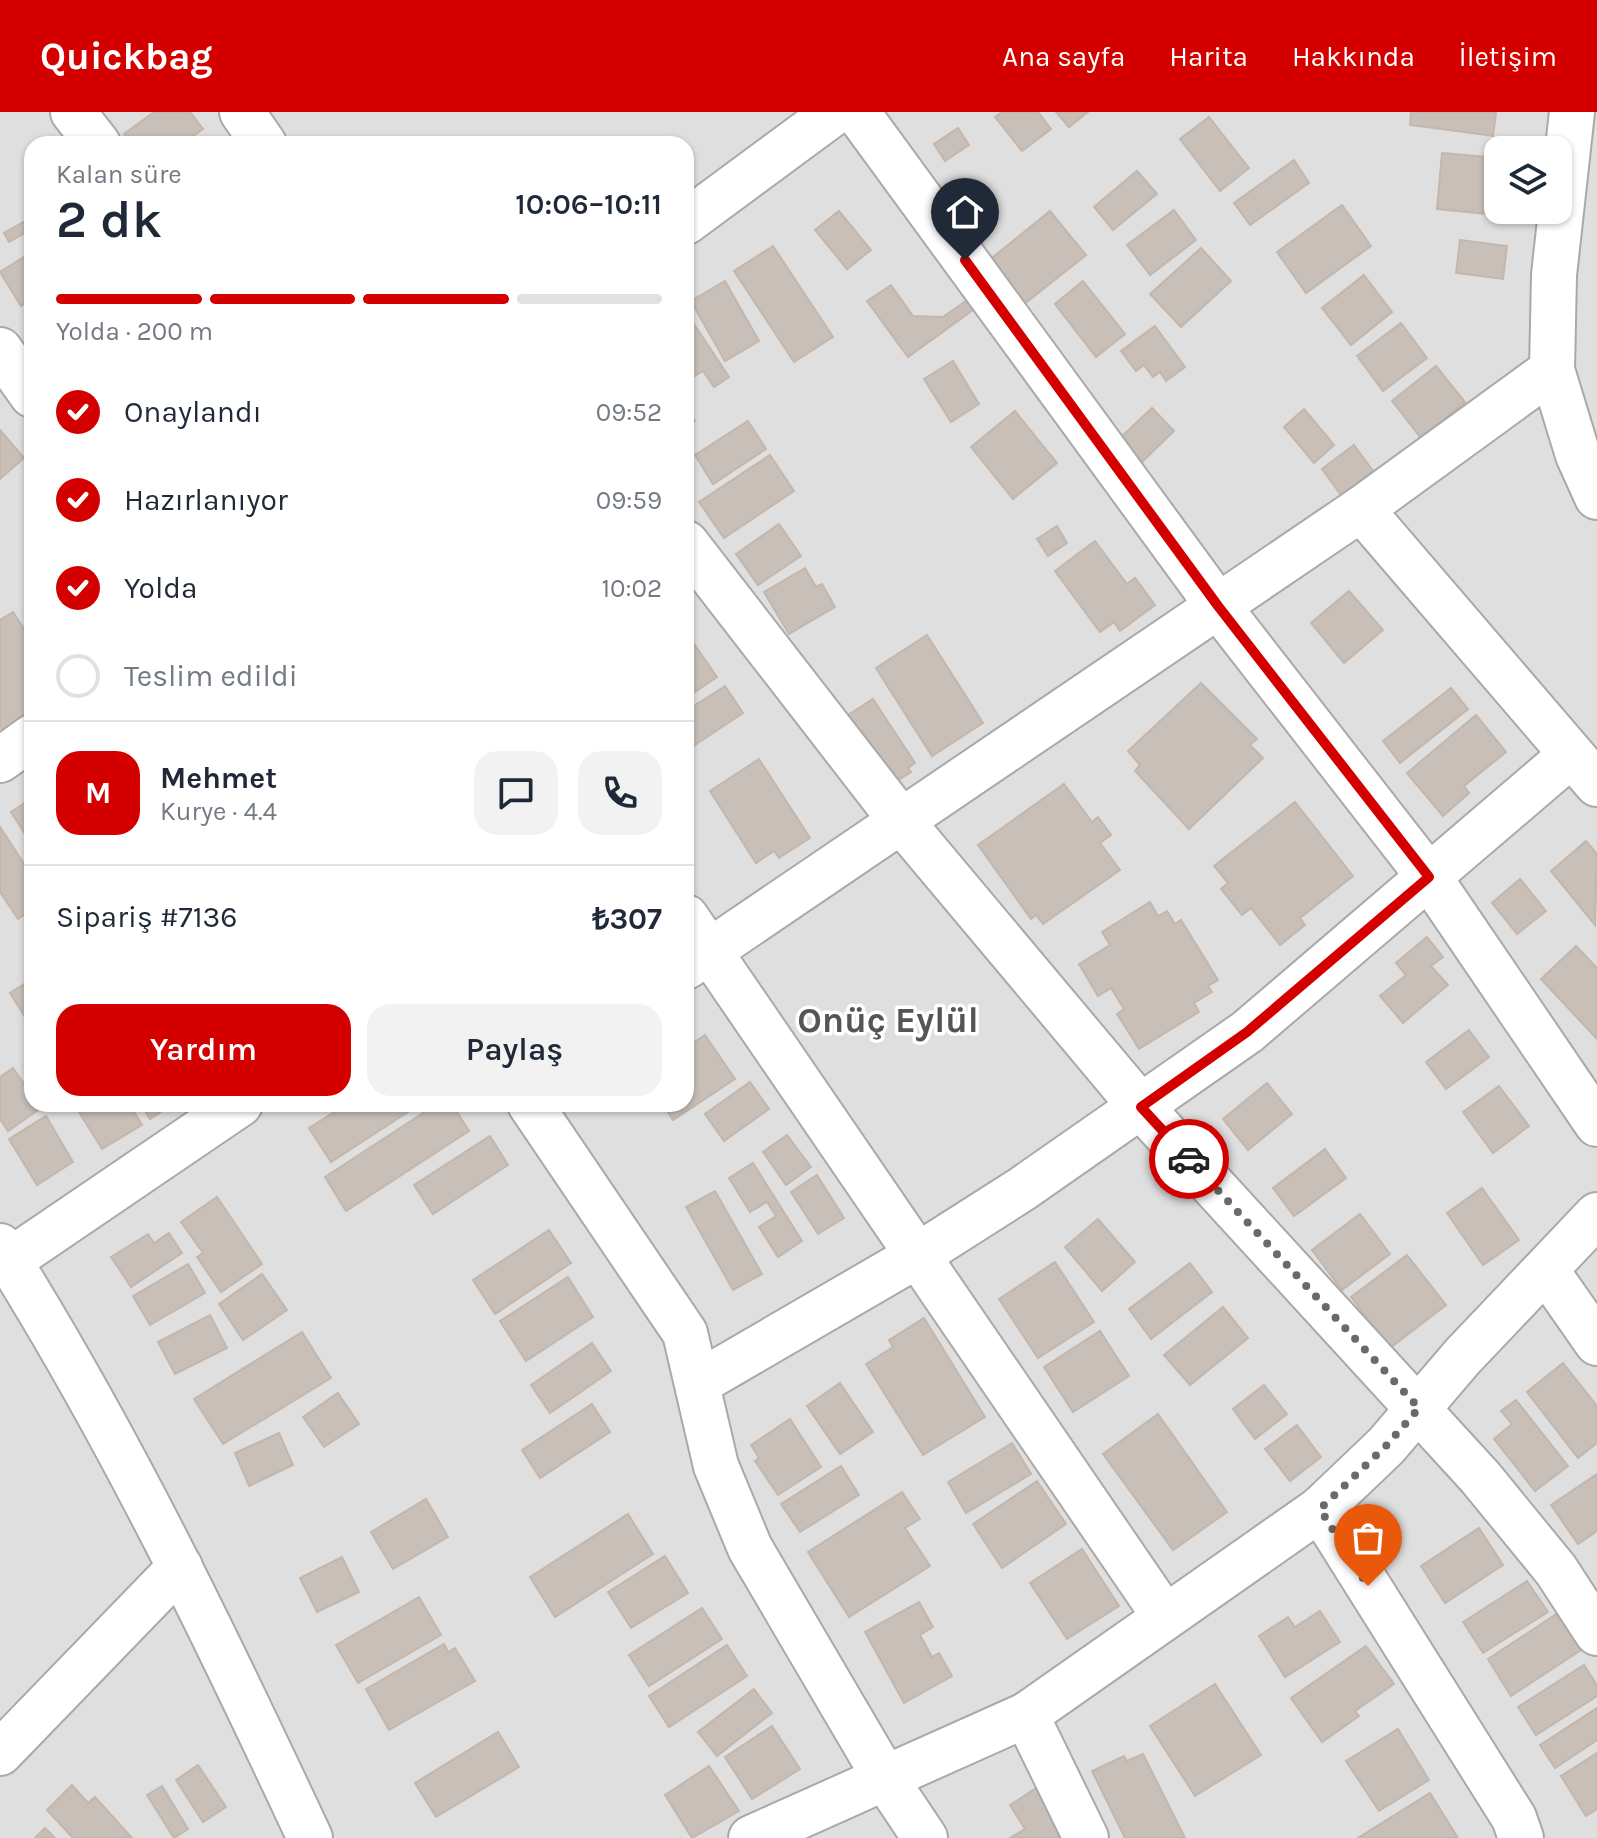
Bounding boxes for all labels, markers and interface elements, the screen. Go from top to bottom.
text: Quickbag [40,34,213,79]
text: Ana sayfa [1002,40,1125,73]
text: Harita [1169,40,1248,73]
text: Hakkında [1292,40,1415,73]
text: İletişim [1459,40,1557,73]
map controls [1484,136,1572,224]
button: layers [1484,136,1572,224]
text: Kalan süre [56,159,182,190]
pin [931,178,999,260]
text: 10:06–10:11 [515,186,662,222]
text: 2 dk [56,189,162,250]
icon: home [943,190,987,234]
text: Yolda · 200 m [56,316,213,347]
icon: check [56,390,100,434]
text: Onaylandı [124,394,262,430]
text: 09:52 [596,397,662,428]
icon: check [56,478,100,522]
text: Hazırlanıyor [124,482,288,518]
text: 09:59 [596,485,662,516]
icon: check [56,566,100,610]
text: Yolda [124,570,198,606]
text: 10:02 [601,573,662,604]
text: Teslim edildi [124,658,298,694]
button: chat [474,751,558,835]
button: phone [578,751,662,835]
text: Mehmet [160,760,277,796]
text: M [85,775,111,811]
text: Kurye · 4.4 [160,796,277,827]
text: Sipariş #7136 [56,899,237,935]
text: ₺307 [592,901,662,937]
district label: Onüç Eylül [797,999,979,1042]
button: Yardım [56,1004,351,1096]
button: Paylaş [367,1004,662,1096]
courier [1149,1119,1229,1199]
icon: car [1167,1137,1211,1181]
pin [1334,1504,1402,1586]
icon: bag [1346,1516,1390,1560]

